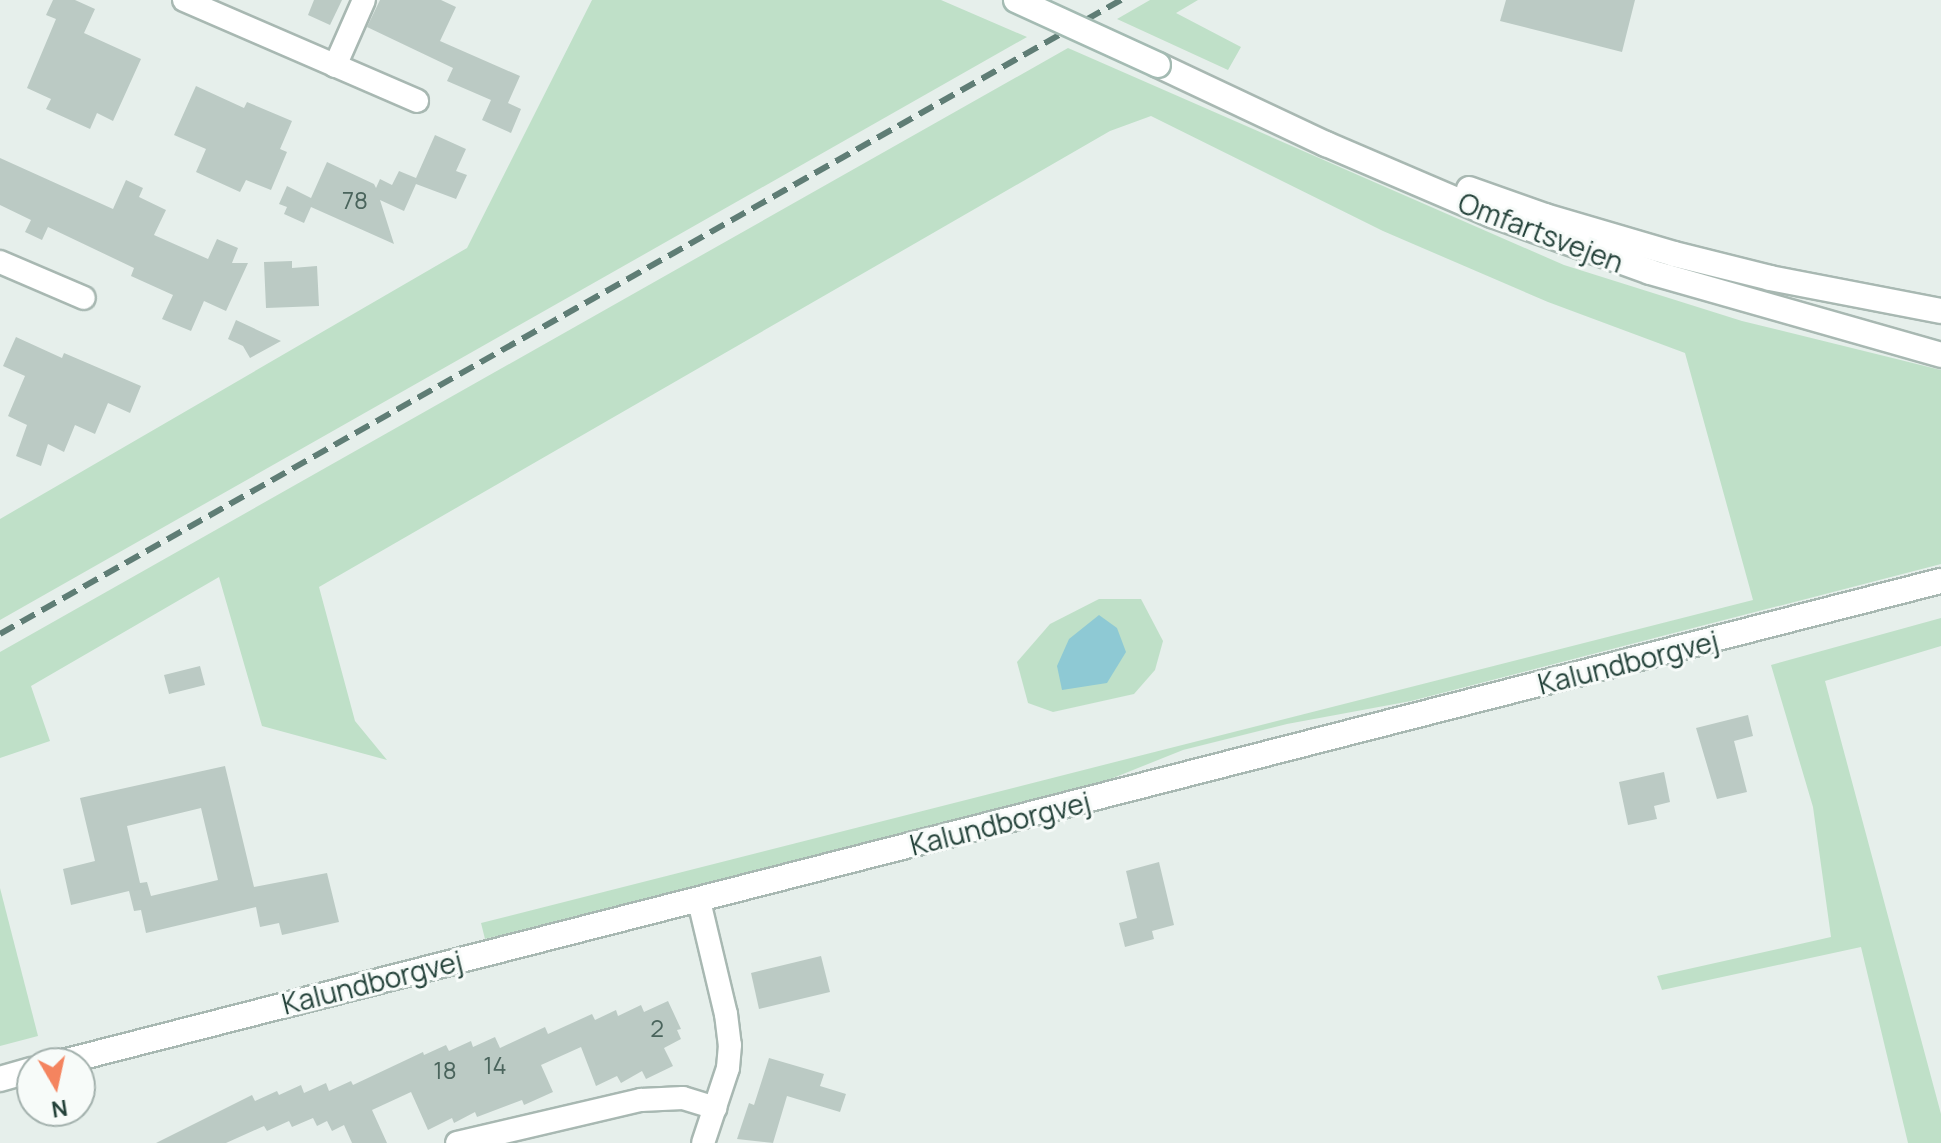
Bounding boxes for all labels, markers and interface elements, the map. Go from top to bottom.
street label: Omfartsvejen [1454,185,1628,279]
house number: 78 [342,186,368,214]
street label: Kalundborgvej [1534,623,1722,701]
street label: Kalundborgvej [906,784,1094,862]
street label: Kalundborgvej [278,943,466,1021]
house number: 2 [650,1014,664,1042]
north arrow [16,1047,96,1127]
house number: 14 [483,1051,507,1079]
house number: 18 [433,1056,457,1084]
text: N [49,1093,70,1125]

